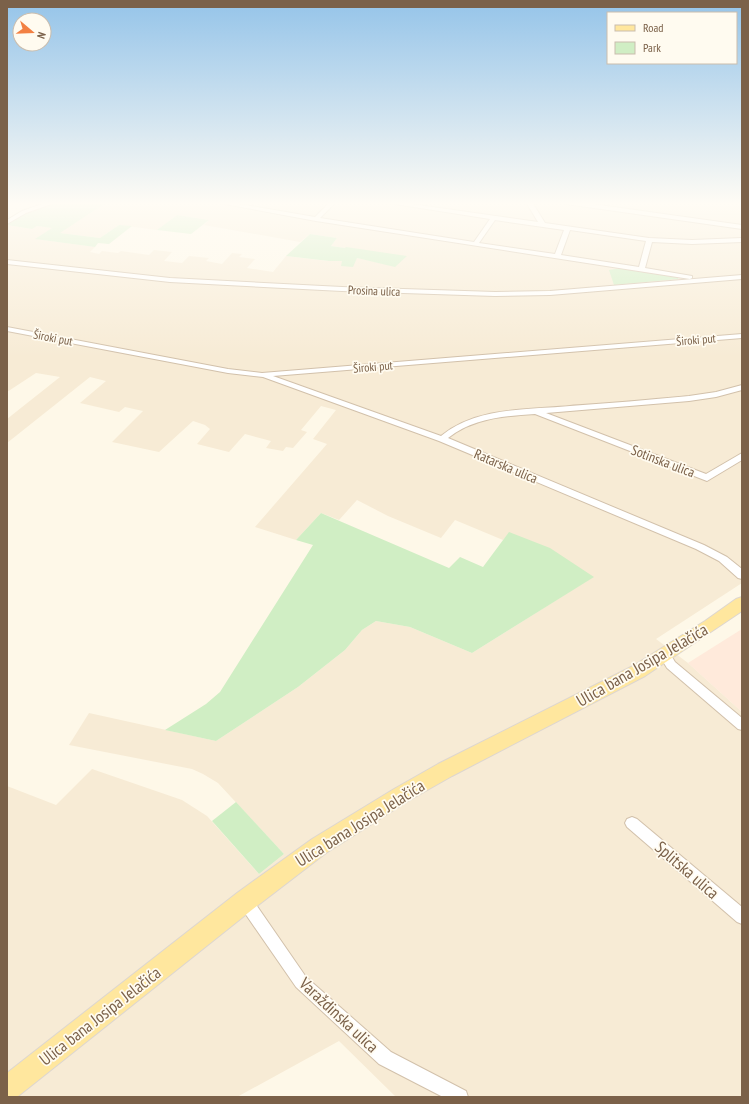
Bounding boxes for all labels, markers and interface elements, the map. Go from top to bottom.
north arrow [12,12,52,52]
legend [607,12,737,64]
text: Road [643,20,663,35]
text: N [34,30,49,40]
text: Park [643,40,661,55]
street label: Prosina ulica [348,282,401,299]
street label: Široki put [32,326,75,349]
street label: Široki put [676,330,717,349]
street label: Široki put [353,357,394,376]
street label: Sotinska ulica [629,441,697,481]
street label: Ratarska ulica [472,445,540,487]
street label: Ulica bana Josipa Jelačića [572,618,712,712]
street label: Ulica bana Josipa Jelačića [291,774,429,872]
street label: Splitska ulica [650,836,724,904]
street label: Ulica bana Josipa Jelačića [35,962,165,1070]
street label: Varaždinska ulica [294,972,383,1057]

